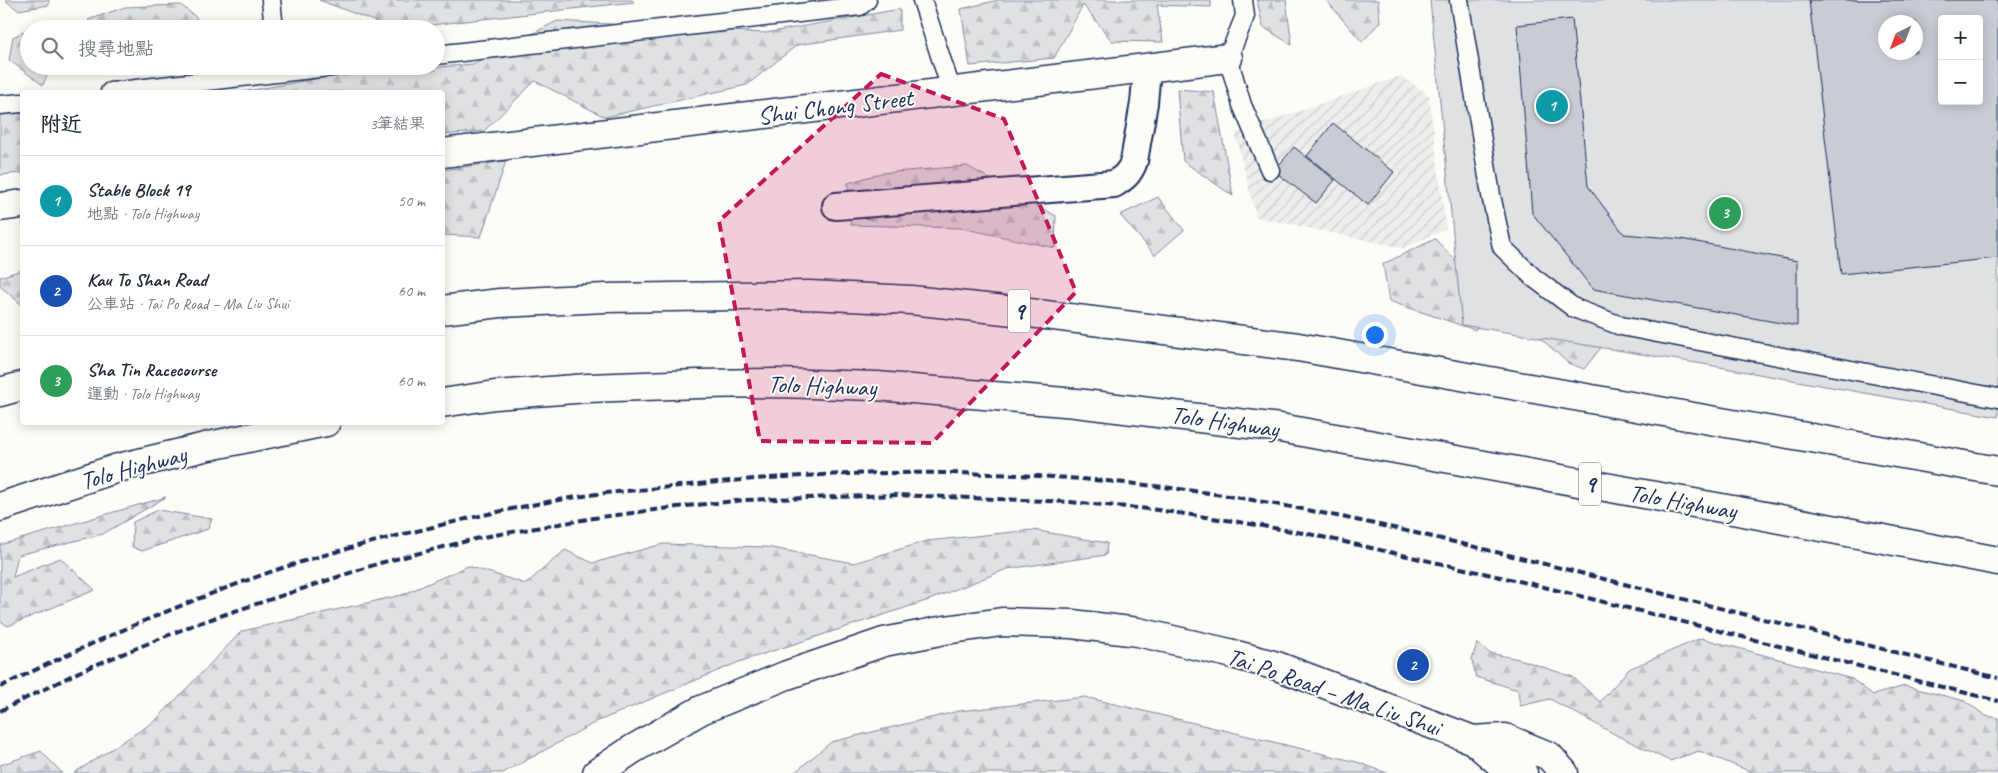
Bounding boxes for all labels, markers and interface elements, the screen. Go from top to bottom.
north arrow [1878,15,1923,60]
map controls [1938,15,1983,105]
button: + [1938,15,1983,60]
search box [20,20,445,75]
icon: search [38,34,66,62]
text: 搜尋地點 [78,37,154,61]
button: − [1938,60,1983,105]
street label: Shui Chong Street [756,81,917,132]
pin: 1 [1536,87,1568,125]
text: 附近 [40,111,82,137]
text: 3筆結果 [370,114,425,134]
text: Stable Block 19 [87,178,190,202]
text: 1 [52,191,60,211]
text: 50 m [398,191,425,211]
pin: 3 [1709,194,1741,232]
text: 地點 · Tolo Highway [87,204,199,224]
text: Kau To Shan Road [87,268,207,292]
text: 2 [52,281,60,301]
text: 60 m [398,281,425,301]
road number: 9 [1008,290,1030,332]
text: 公車站 · Tai Po Road – Ma Liu Shui [87,294,289,314]
your location [1362,322,1388,348]
text: Sha Tin Racecourse [87,358,216,382]
street label: Tolo Highway [767,368,878,404]
text: 3 [52,371,60,391]
text: 60 m [398,371,425,391]
text: 運動 · Tolo Highway [87,384,199,404]
street label: Tolo Highway [1169,399,1282,446]
street label: Tolo Highway [77,438,191,497]
road number: 9 [1579,462,1601,506]
street label: Tolo Highway [1627,477,1740,527]
street label: Tai Po Road – Ma Liu Shui [1223,640,1448,745]
pin: 2 [1397,646,1429,684]

